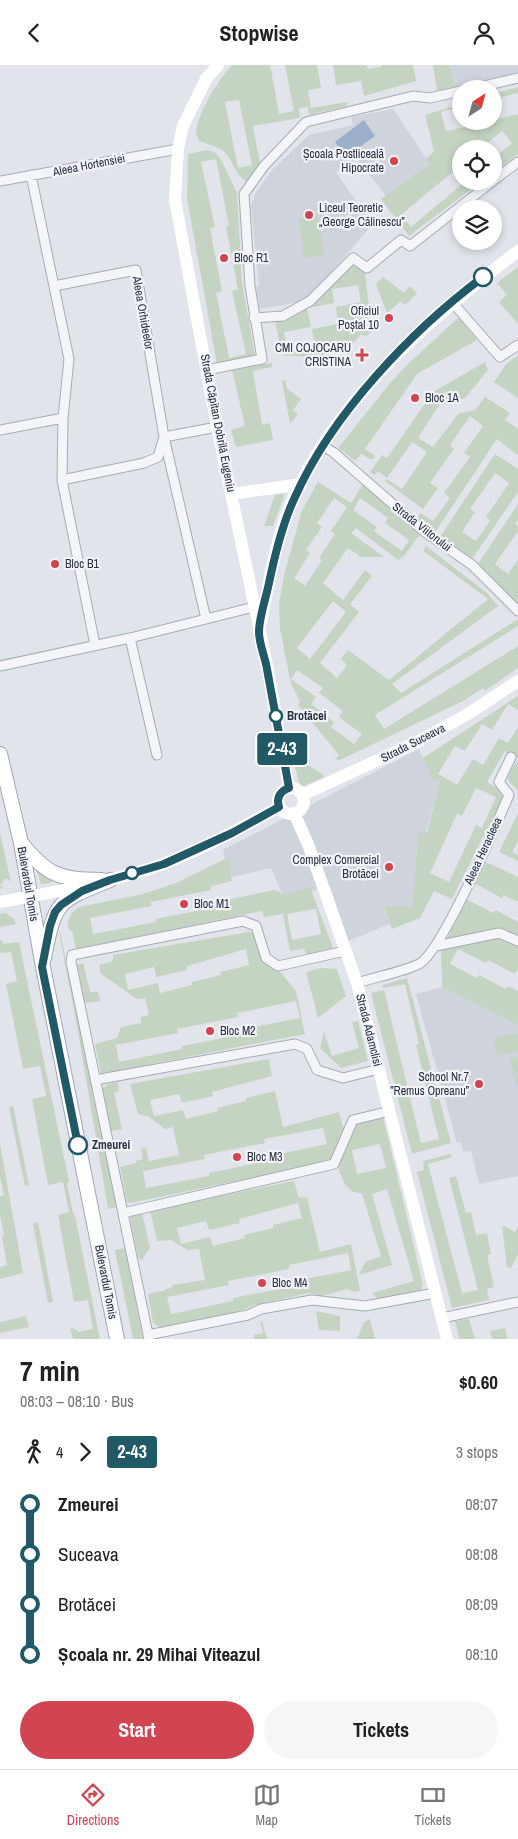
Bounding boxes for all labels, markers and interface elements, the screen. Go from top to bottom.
text: Stopwise [219,18,299,48]
icon: back [20,19,48,47]
icon: person [470,19,498,47]
north arrow [452,80,502,130]
map controls [452,80,502,250]
button: locate [452,140,502,190]
place label: Școala Postliceală Hipocrate [303,146,385,176]
street label: Aleea Hortensiei [51,150,127,180]
marker: Școala Postliceală Hipocrate [388,155,400,167]
place label: Liceul Teoretic „George Călinescu” [319,200,406,230]
button: layers [452,200,502,250]
marker: Liceul Teoretic „George Călinescu” [303,209,315,221]
place label: Bloc R1 [234,250,269,266]
marker: Bloc R1 [218,252,230,264]
unlabelled marker [473,267,493,287]
street label: Aleea Orhideelor [128,274,157,352]
place label: Oficiul Poștal 10 [338,303,379,333]
marker: Oficiul Poștal 10 [383,312,395,324]
place label: CMI COJOCARU CRISTINA [275,340,351,370]
marker: CMI COJOCARU CRISTINA [355,348,369,362]
street label: Strada Căpitan Dobrilă Eugeniu [197,353,239,493]
place label: Bloc 1A [425,390,459,406]
marker: Bloc 1A [409,392,421,404]
street label: Strada Viitorului [389,499,455,555]
place label: Bloc B1 [65,556,99,572]
marker: Bloc B1 [49,558,61,570]
place label: Brotăcei [287,708,327,724]
marker: Brotăcei [269,709,283,723]
street label: Strada Suceava [378,720,448,766]
line badge: 2-43 [247,733,317,765]
text: 2-43 [267,736,297,761]
street label: Aleea Heracleea [460,814,506,888]
street label: Bulevardul Tomis [14,846,42,923]
place label: Complex Comercial Brotăcei [293,852,379,882]
marker: Complex Comercial Brotăcei [383,861,395,873]
unlabelled marker [125,866,139,880]
place label: Bloc M1 [194,896,230,912]
marker: Bloc M1 [178,898,190,910]
street label: Strada Adamclisi [352,992,386,1068]
place label: Bloc M2 [220,1023,256,1039]
marker: Bloc M2 [204,1025,216,1037]
place label: School Nr.7 ”Remus Opreanu” [390,1069,470,1099]
marker: School Nr.7 ”Remus Opreanu” [473,1078,485,1090]
marker: Zmeurei [68,1135,88,1155]
place label: Zmeurei [92,1137,131,1153]
place label: Bloc M3 [247,1149,283,1165]
marker: Bloc M3 [231,1151,243,1163]
street label: Bulevardul Tomis [91,1244,121,1321]
place label: Bloc M4 [272,1275,308,1291]
marker: Bloc M4 [256,1277,268,1289]
text: 7 min [20,1352,80,1390]
text: $0.60 [459,1369,498,1395]
text: 08:03 – 08:10 · Bus [20,1390,134,1412]
icon: walk [20,1438,48,1466]
icon: forward [71,1438,99,1466]
text: 2-43 [117,1439,147,1464]
text: 4 [56,1441,63,1463]
text: 3 stops [456,1441,498,1463]
text: Zmeurei [58,1491,119,1517]
text: 08:07 [465,1493,498,1515]
text: Suceava [58,1541,119,1567]
text: 08:08 [465,1543,498,1565]
text: Brotăcei [58,1591,116,1617]
text: 08:09 [465,1593,498,1615]
text: Școala nr. 29 Mihai Viteazul [58,1641,260,1667]
text: 08:10 [465,1643,498,1665]
button: Start [20,1701,254,1759]
button: Tickets [264,1701,498,1759]
tab: Directions [67,1781,119,1829]
tab: Map [253,1781,281,1829]
tab: Tickets [414,1781,451,1829]

